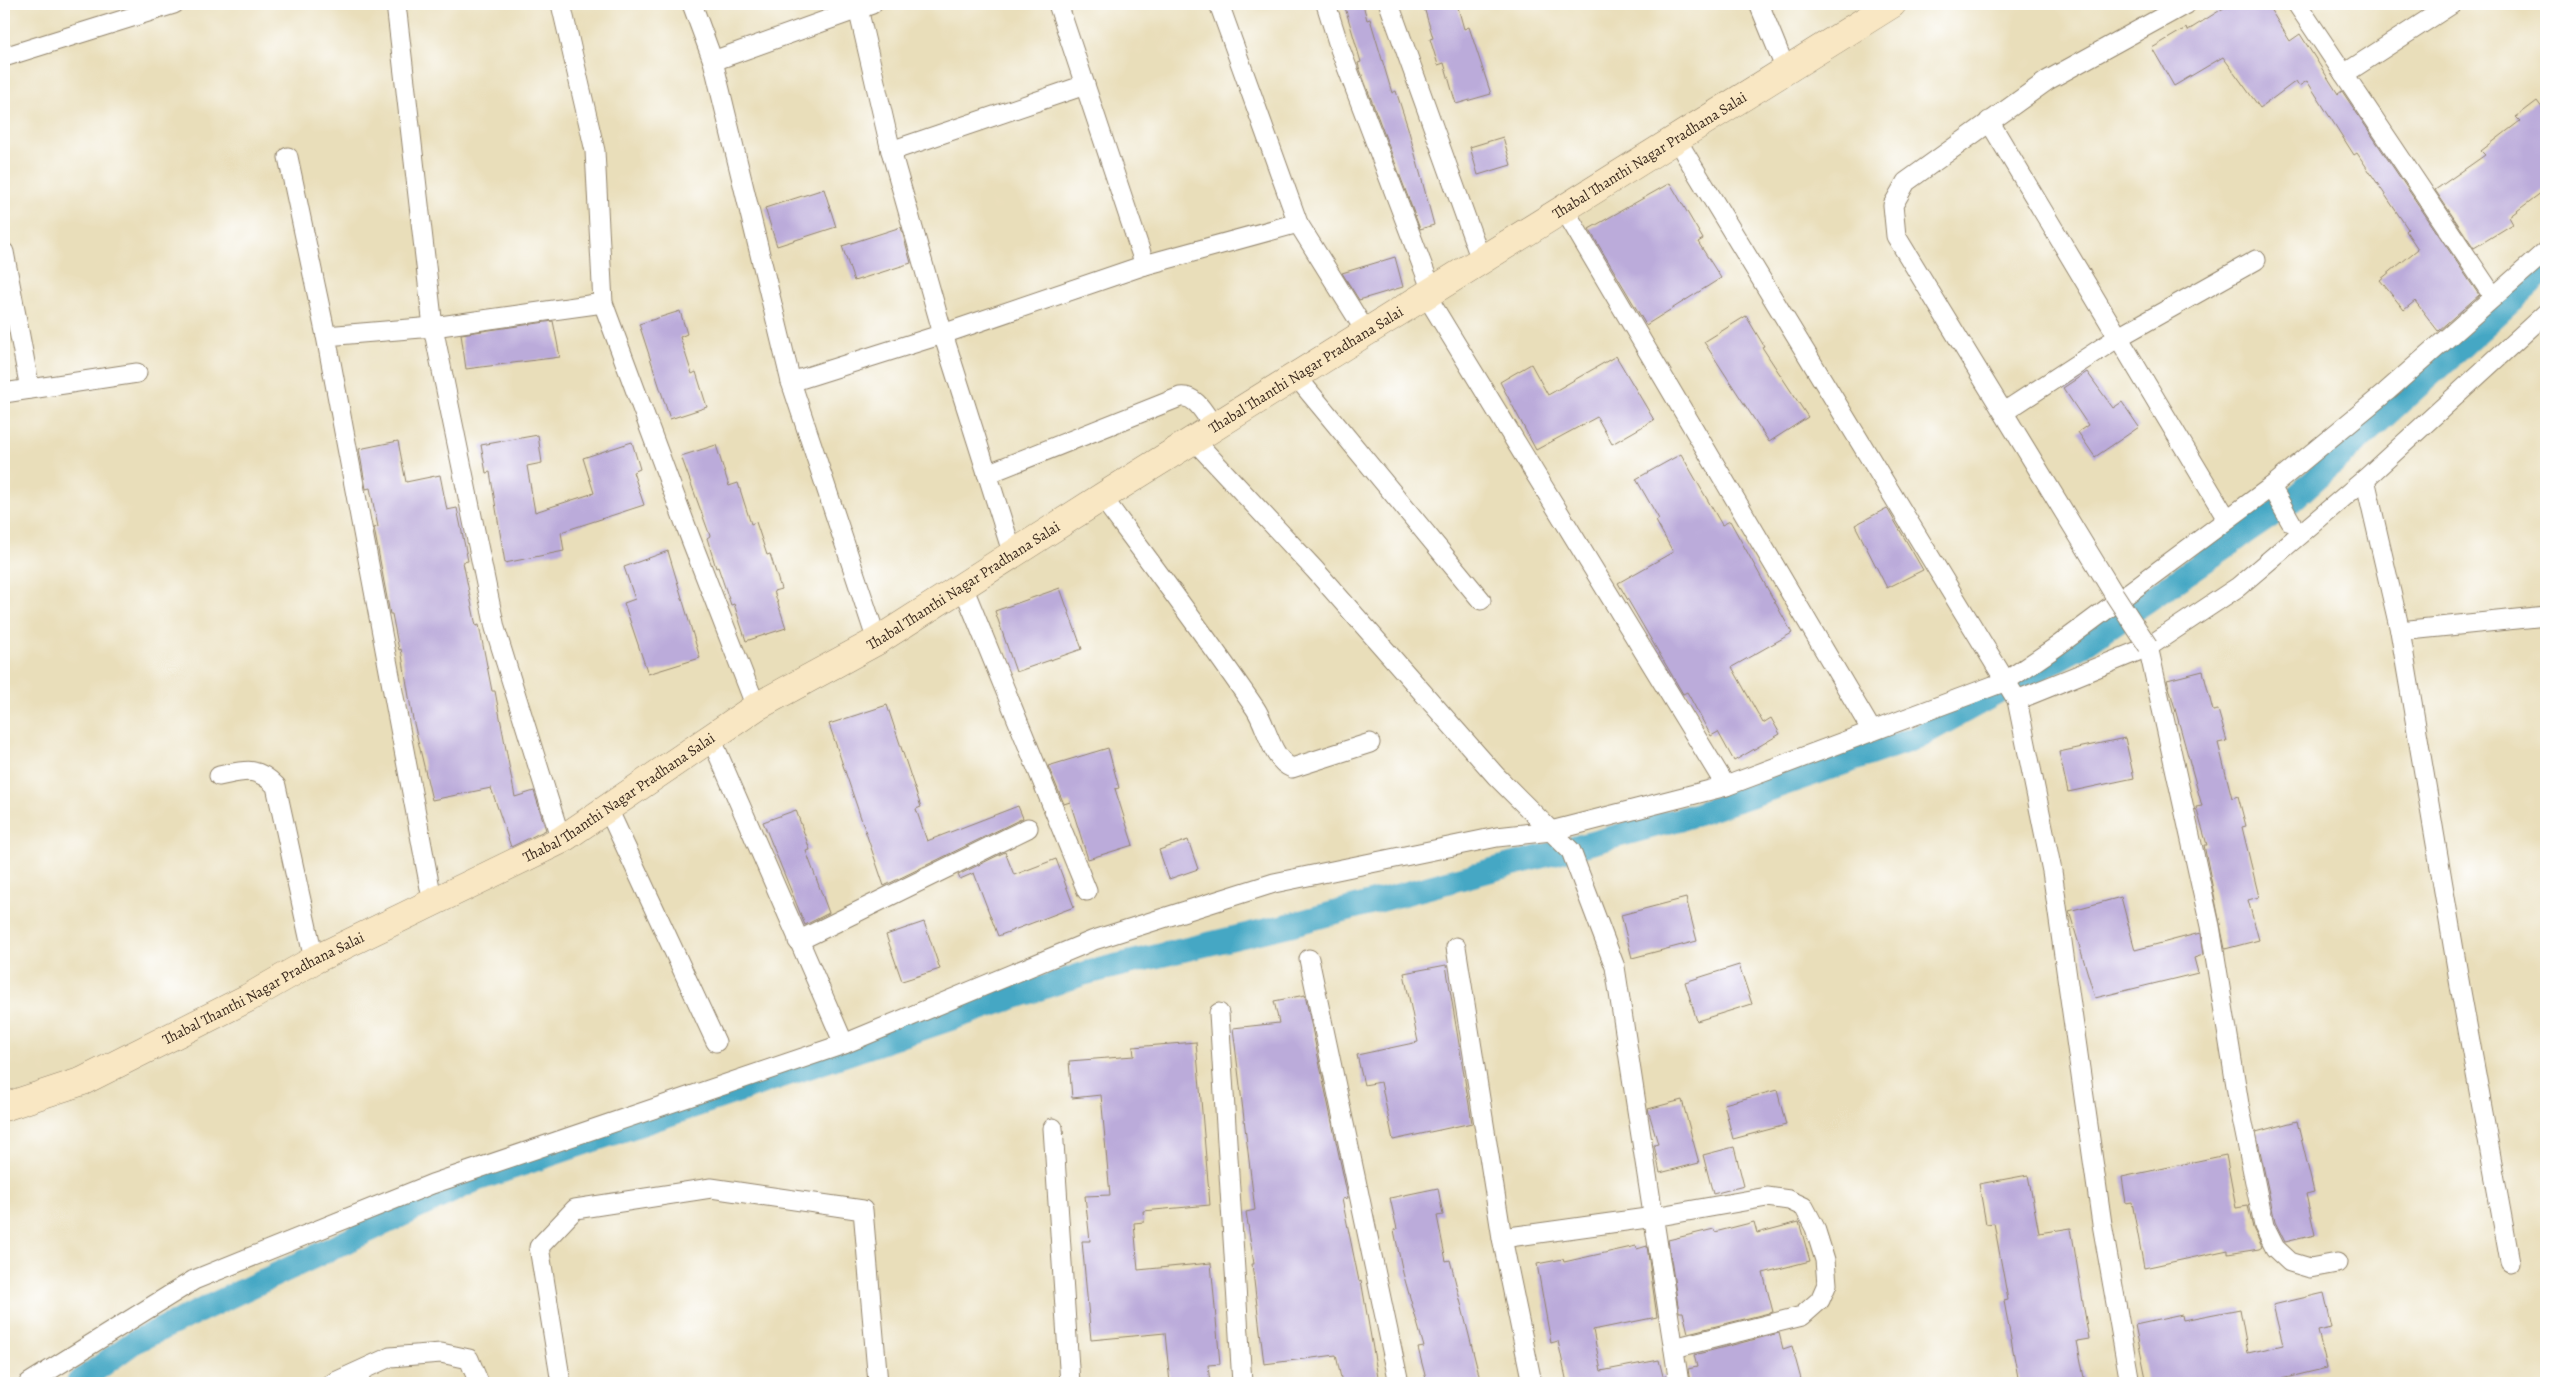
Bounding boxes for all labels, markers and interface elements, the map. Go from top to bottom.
street label: Thabal Thanthi Nagar Pradhana Salai [1549,87,1750,224]
street label: Thabal Thanthi Nagar Pradhana Salai [1205,302,1407,438]
street label: Thabal Thanthi Nagar Pradhana Salai [863,517,1064,655]
street label: Thabal Thanthi Nagar Pradhana Salai [519,728,719,867]
street label: Thabal Thanthi Nagar Pradhana Salai [159,927,368,1049]

